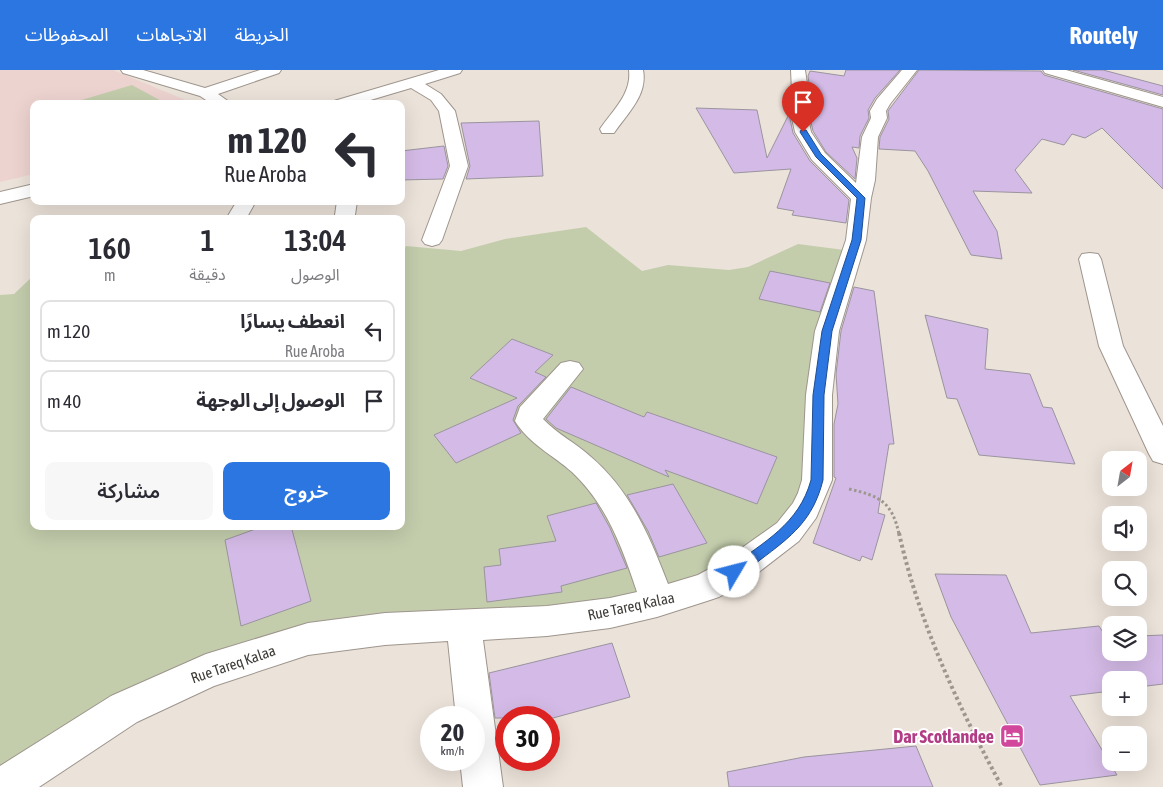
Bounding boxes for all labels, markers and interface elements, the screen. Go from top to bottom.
text: Routely [1070,22,1138,49]
text: المحفوظات [25,24,109,45]
text: الاتجاهات [137,24,207,45]
text: الخريطة [235,24,289,45]
pin [782,81,824,132]
icon: arrive [789,88,817,116]
text: 120 m [228,120,307,160]
icon: left [325,120,390,185]
text: Rue Aroba [224,161,307,187]
text: 1 [200,223,215,257]
text: 13:04 [284,223,347,257]
text: 160 [88,231,131,265]
text: دقيقة [189,265,226,283]
text: الوصول [291,265,340,283]
text: m [104,266,115,284]
text: انعطف يسارًا [240,310,345,332]
icon: left [360,317,388,345]
text: 120 m [47,320,90,342]
text: Rue Aroba [285,342,345,360]
icon: arrive [360,387,388,415]
text: الوصول إلى الوجهة [196,389,345,411]
text: 40 m [47,390,81,412]
north arrow [1102,451,1148,496]
map controls [1102,451,1147,771]
button: مشاركة [45,462,213,520]
button: خروج [223,462,390,520]
button: sound [1102,506,1147,551]
position arrow [707,545,759,597]
button: search [1102,561,1147,606]
street label: Rue Tareq Kalaa [586,588,676,624]
button: layers [1102,616,1147,661]
street label: Rue Tareq Kalaa [188,642,278,686]
button: + [1102,671,1147,716]
speed limit sign: 30 [495,706,560,771]
text: 20 [441,718,464,746]
hotel icon: Dar Scotlandee [999,723,1025,749]
place label: Dar Scotlandee [893,726,994,747]
button: − [1102,726,1147,771]
text: km/h [441,744,464,758]

